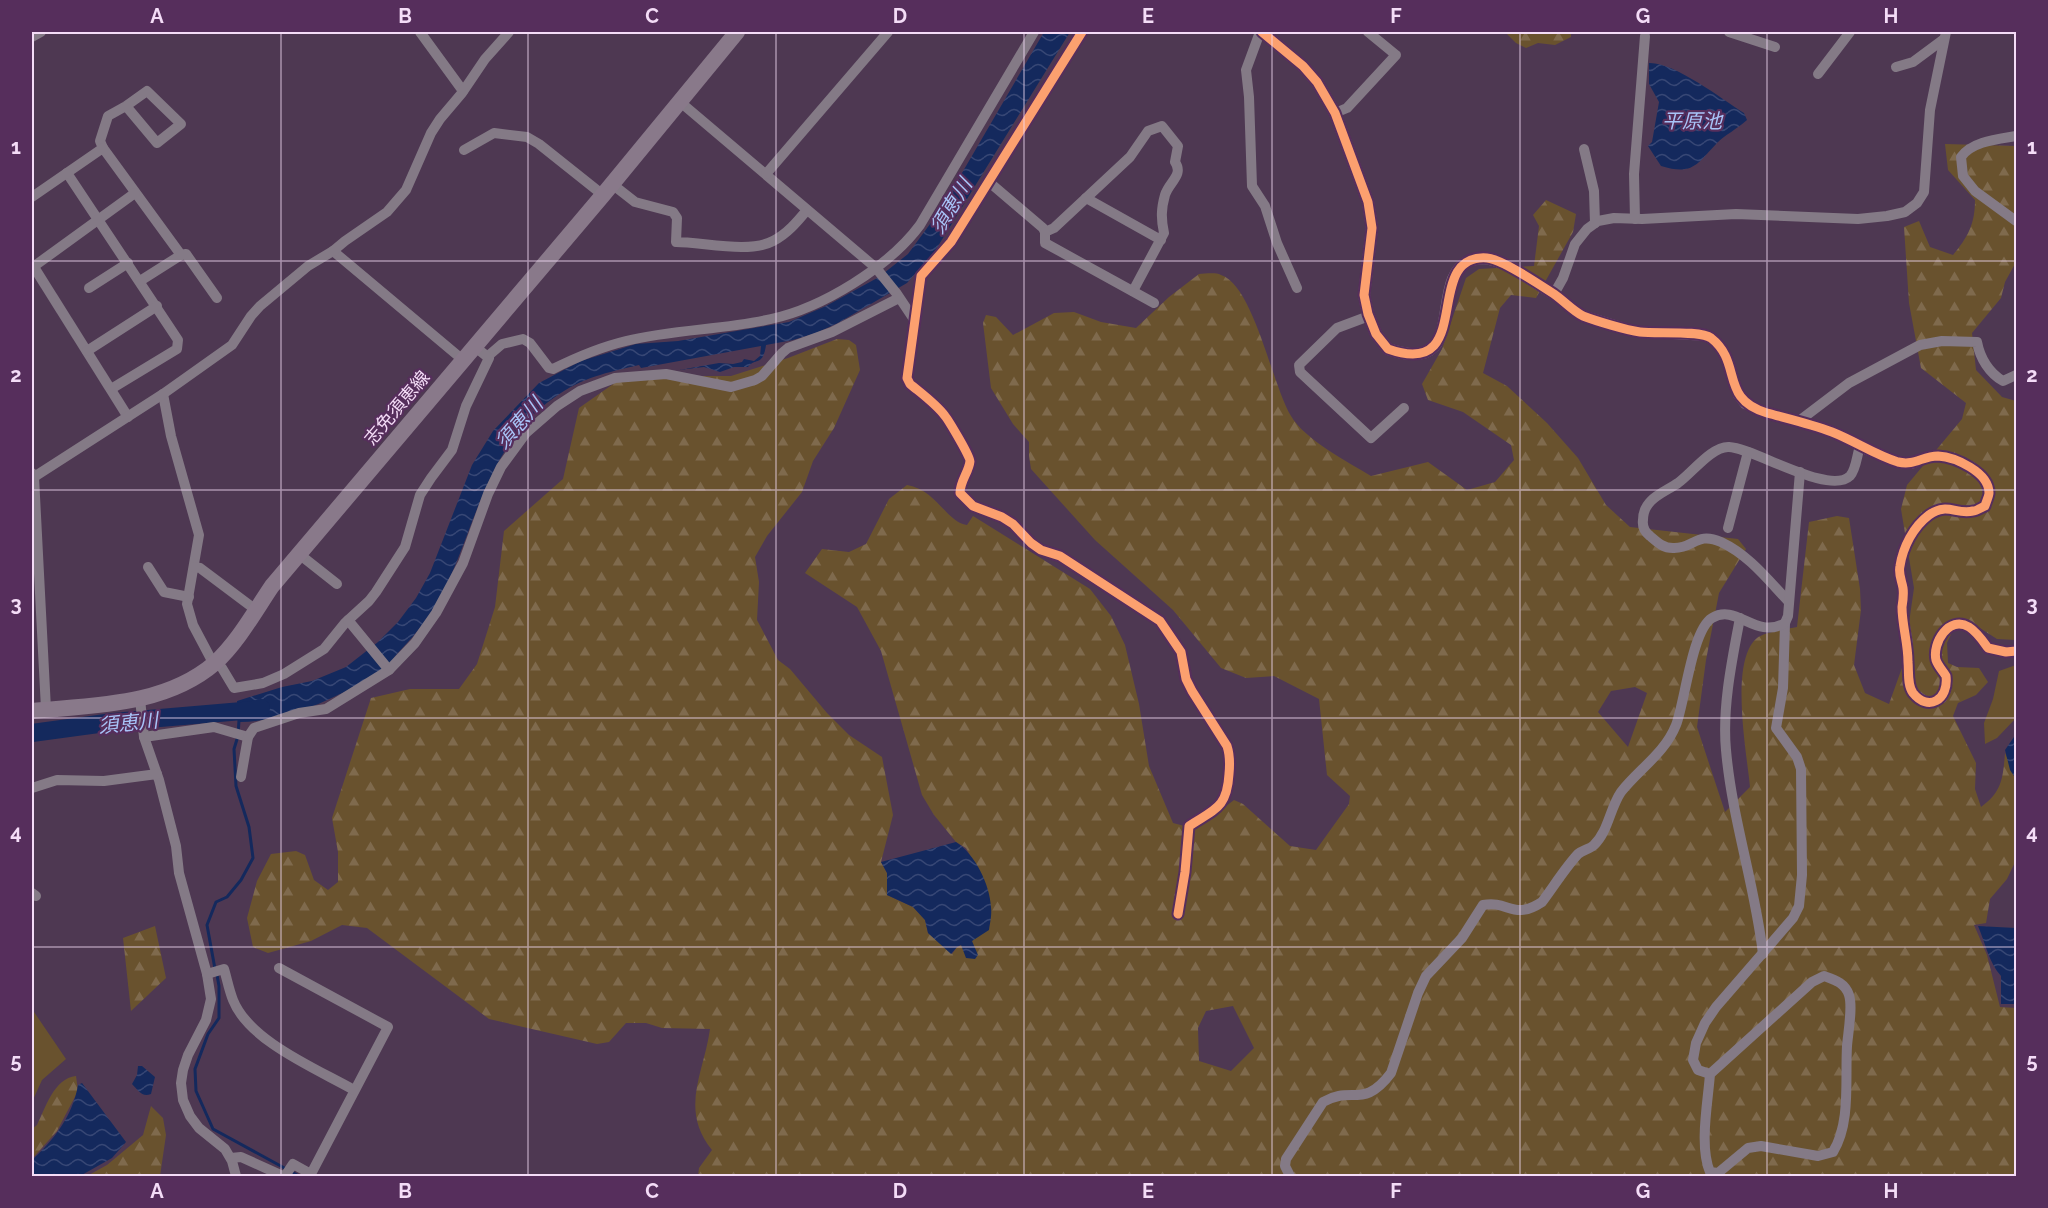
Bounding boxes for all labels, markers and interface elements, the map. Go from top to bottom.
text: A [150,4,164,28]
text: B [398,4,412,28]
text: C [645,4,659,28]
text: D [893,4,907,28]
text: E [1142,4,1154,28]
text: F [1390,4,1402,28]
text: G [1636,4,1650,28]
text: H [1884,4,1898,28]
water label: 平原池 [1662,109,1724,133]
text: 1 [11,135,21,159]
text: 1 [2027,135,2037,159]
water label: 須恵川 [925,172,978,238]
text: 2 [10,363,22,387]
text: 2 [2026,363,2038,387]
street label: 志免須恵線 [360,366,434,449]
water label: 須恵川 [490,391,549,454]
text: 3 [10,592,22,616]
text: 3 [2026,592,2038,616]
water label: 須恵川 [97,708,161,738]
text: 4 [10,820,22,844]
text: 4 [2026,820,2038,844]
text: 5 [10,1049,22,1073]
text: 5 [2026,1049,2038,1073]
text: A [150,1179,164,1203]
text: B [398,1179,412,1203]
text: C [645,1179,659,1203]
text: D [893,1179,907,1203]
text: E [1142,1179,1154,1203]
text: F [1390,1179,1402,1203]
text: G [1636,1179,1650,1203]
text: H [1884,1179,1898,1203]

